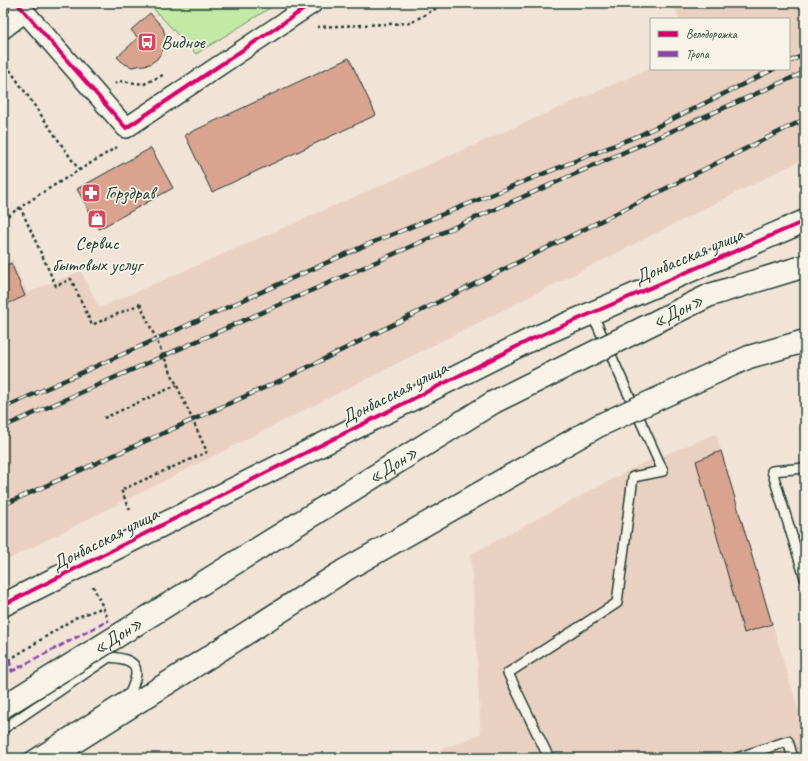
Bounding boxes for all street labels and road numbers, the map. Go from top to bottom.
street label: Донбасская улица [631,222,749,290]
street label: «Дон» [648,288,707,334]
street label: Донбасская улица [337,355,453,430]
street label: «Дон» [364,440,422,489]
street label: Донбасская улица [48,501,164,576]
street label: «Дон» [88,611,147,660]

